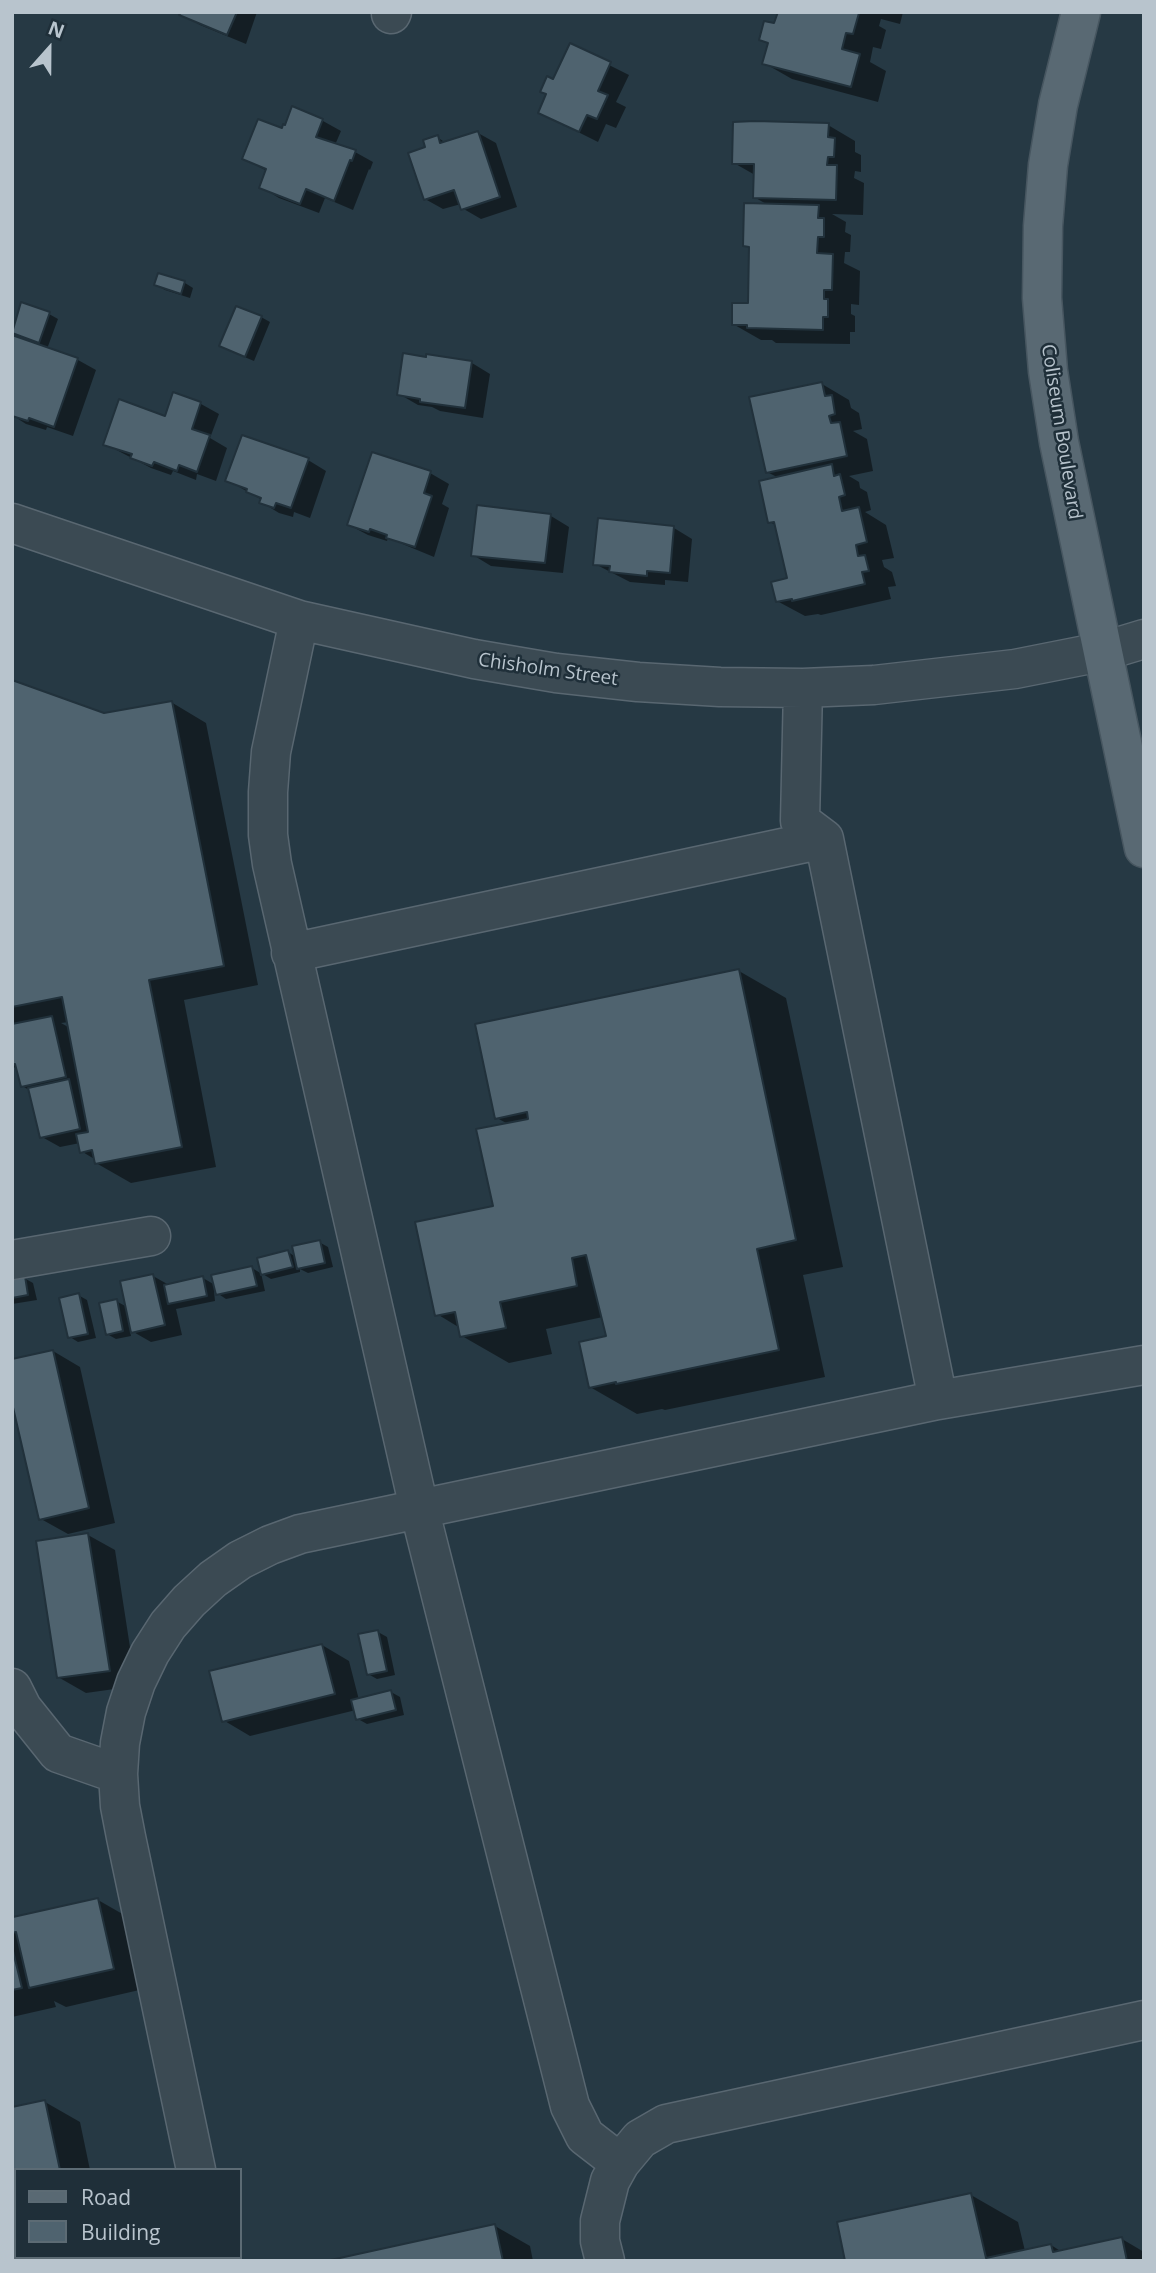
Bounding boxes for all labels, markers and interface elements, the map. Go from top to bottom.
north arrow [14,14,84,84]
text: N [45,14,68,44]
street label: Coliseum Boulevard [1036,343,1086,521]
street label: Chisholm Street [477,649,619,691]
legend [14,2168,242,2259]
text: Road [81,2183,131,2211]
text: Building [81,2218,160,2246]

